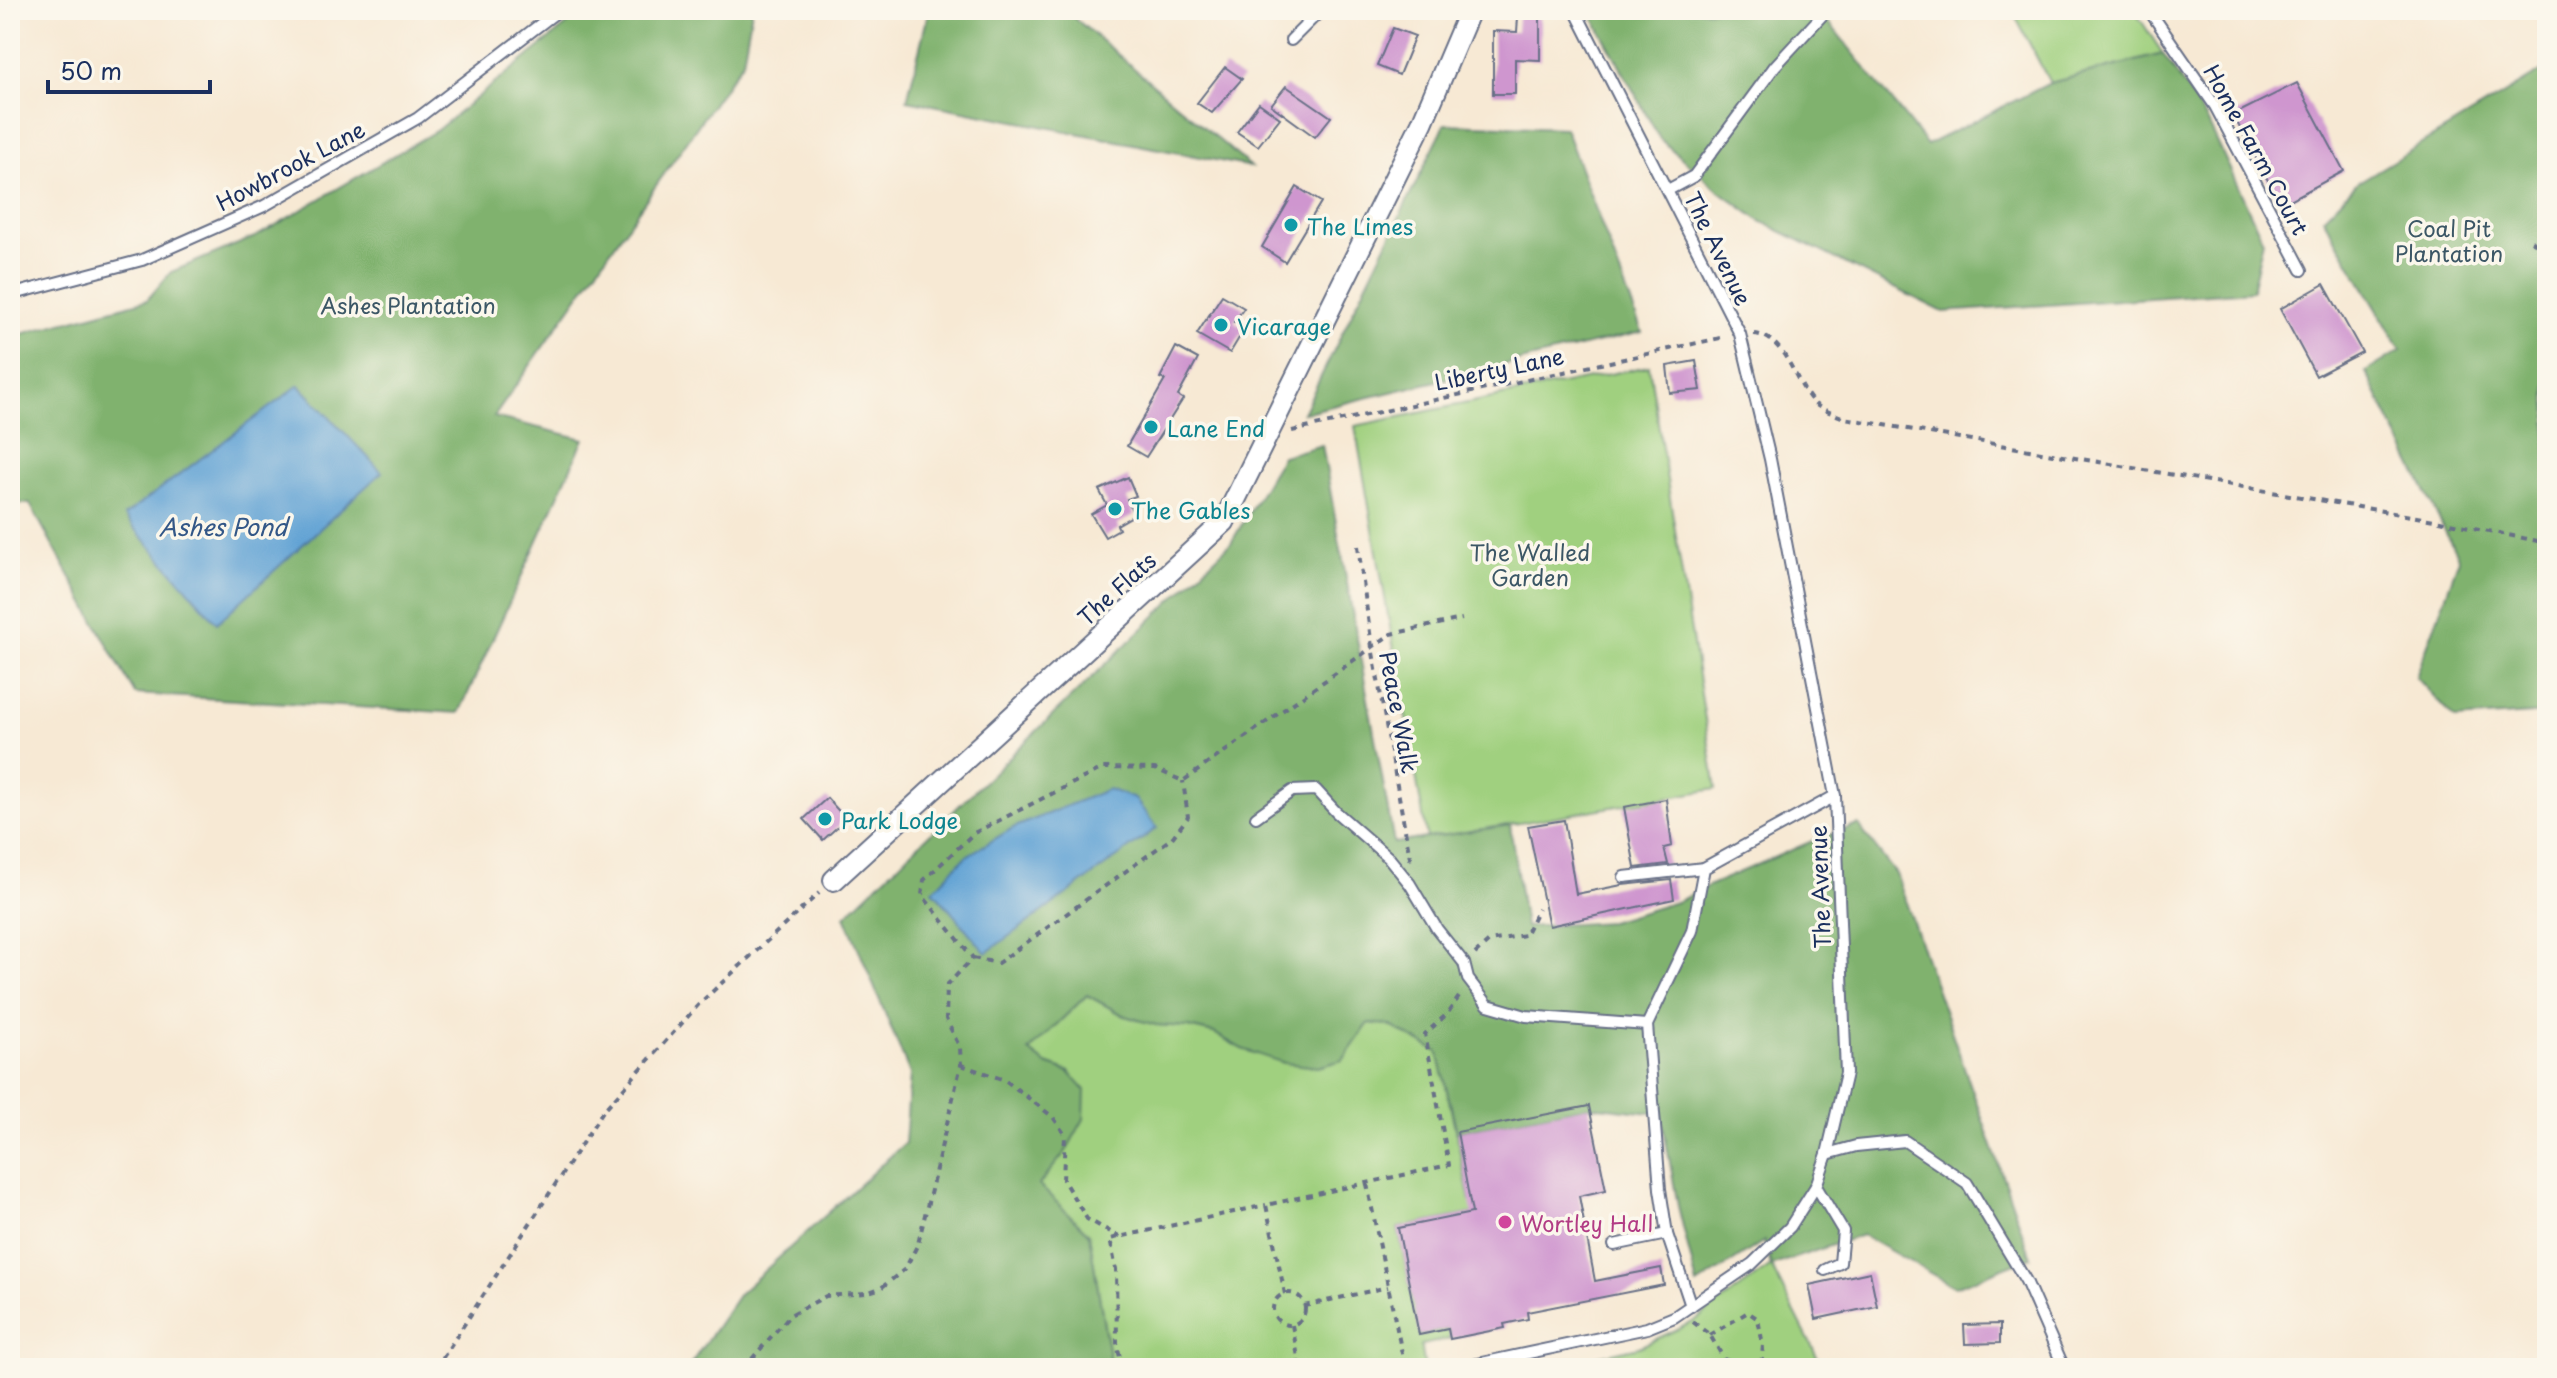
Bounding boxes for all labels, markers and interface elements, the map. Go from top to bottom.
scale bar [48,44,210,94]
text: 50 m [60,52,122,88]
street label: Home Farm Court [2196,58,2318,240]
street label: Howbrook Lane [210,112,370,218]
street label: The Avenue [1677,185,1761,311]
place label: The Limes [1307,209,1413,242]
park label: Coal Pit Plantation [2395,211,2503,269]
marker: The Limes [1282,216,1300,234]
park label: Ashes Plantation [320,288,496,321]
place label: Vicarage [1237,309,1331,342]
marker: Vicarage [1212,316,1230,334]
street label: Liberty Lane [1431,338,1567,398]
place label: Lane End [1167,411,1265,444]
marker: Lane End [1142,418,1160,436]
place label: The Gables [1131,493,1251,526]
marker: The Gables [1106,500,1124,518]
water label: Ashes Pond [159,508,291,544]
park label: The Walled Garden [1470,535,1590,593]
street label: The Flats [1069,544,1163,632]
street label: Peace Walk [1372,648,1428,776]
place label: Park Lodge [841,803,958,836]
marker: Park Lodge [816,810,834,828]
street label: The Avenue [1800,825,1838,949]
place label: Wortley Hall [1521,1206,1653,1239]
marker: Wortley Hall [1496,1213,1514,1231]

